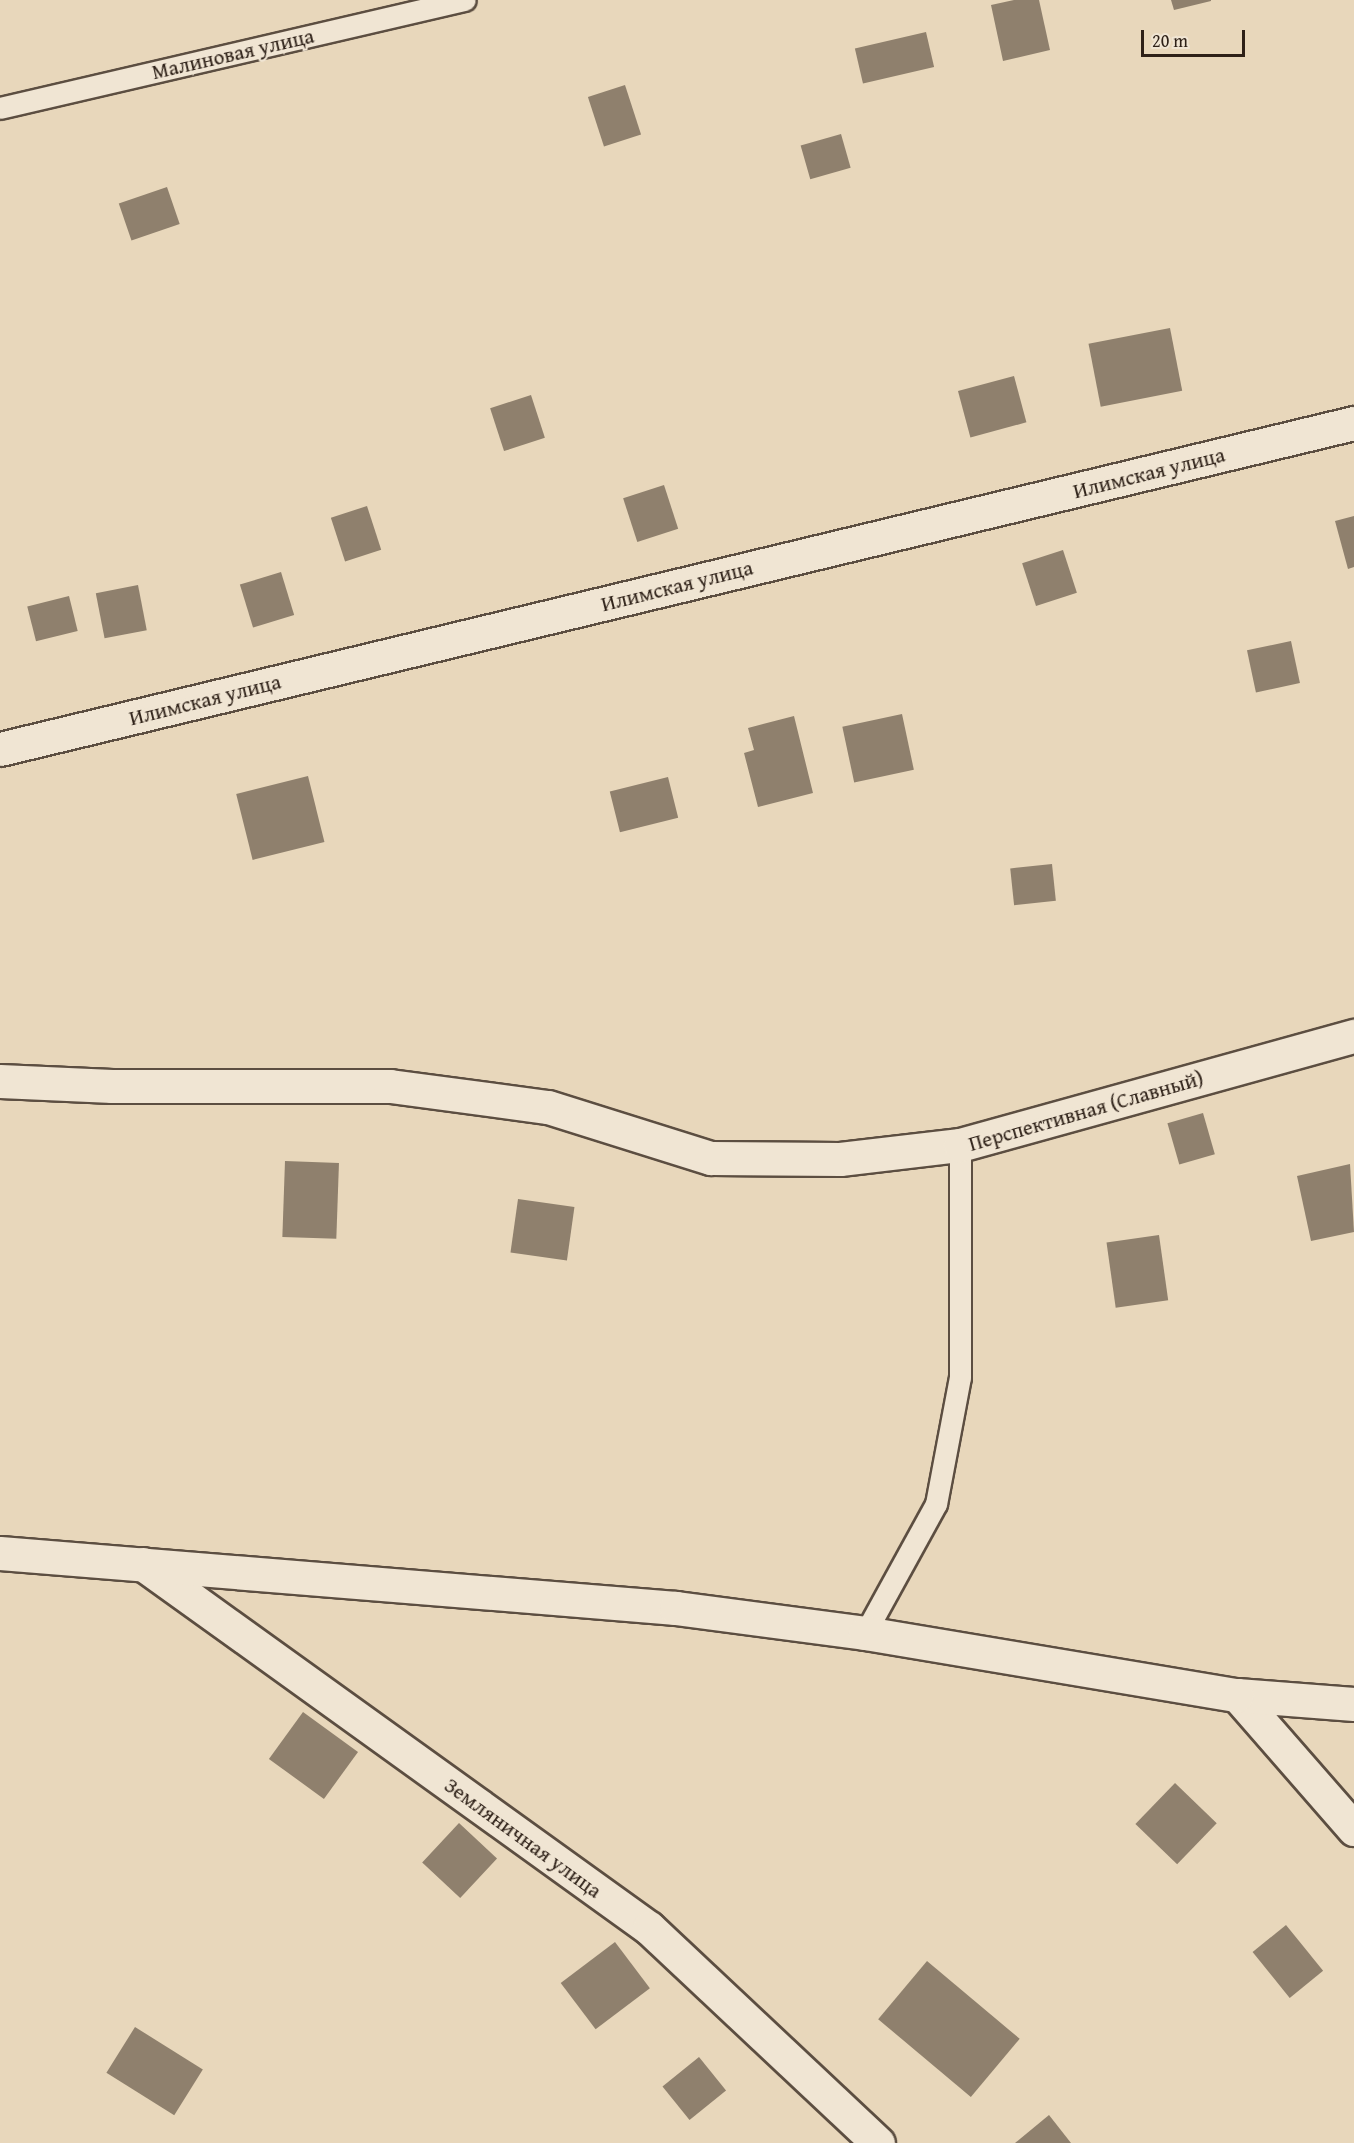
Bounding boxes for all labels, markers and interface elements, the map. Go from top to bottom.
scale bar [1144,18,1248,56]
street label: Малиновая улица [149,23,317,85]
text: 20 m [1152,27,1188,54]
street label: Илимская улица [1071,442,1227,504]
street label: Илимская улица [599,555,755,617]
street label: Илимская улица [127,669,283,731]
street label: Перспективная (Славный) [966,1065,1206,1157]
street label: Земляничная улица [440,1773,606,1903]

